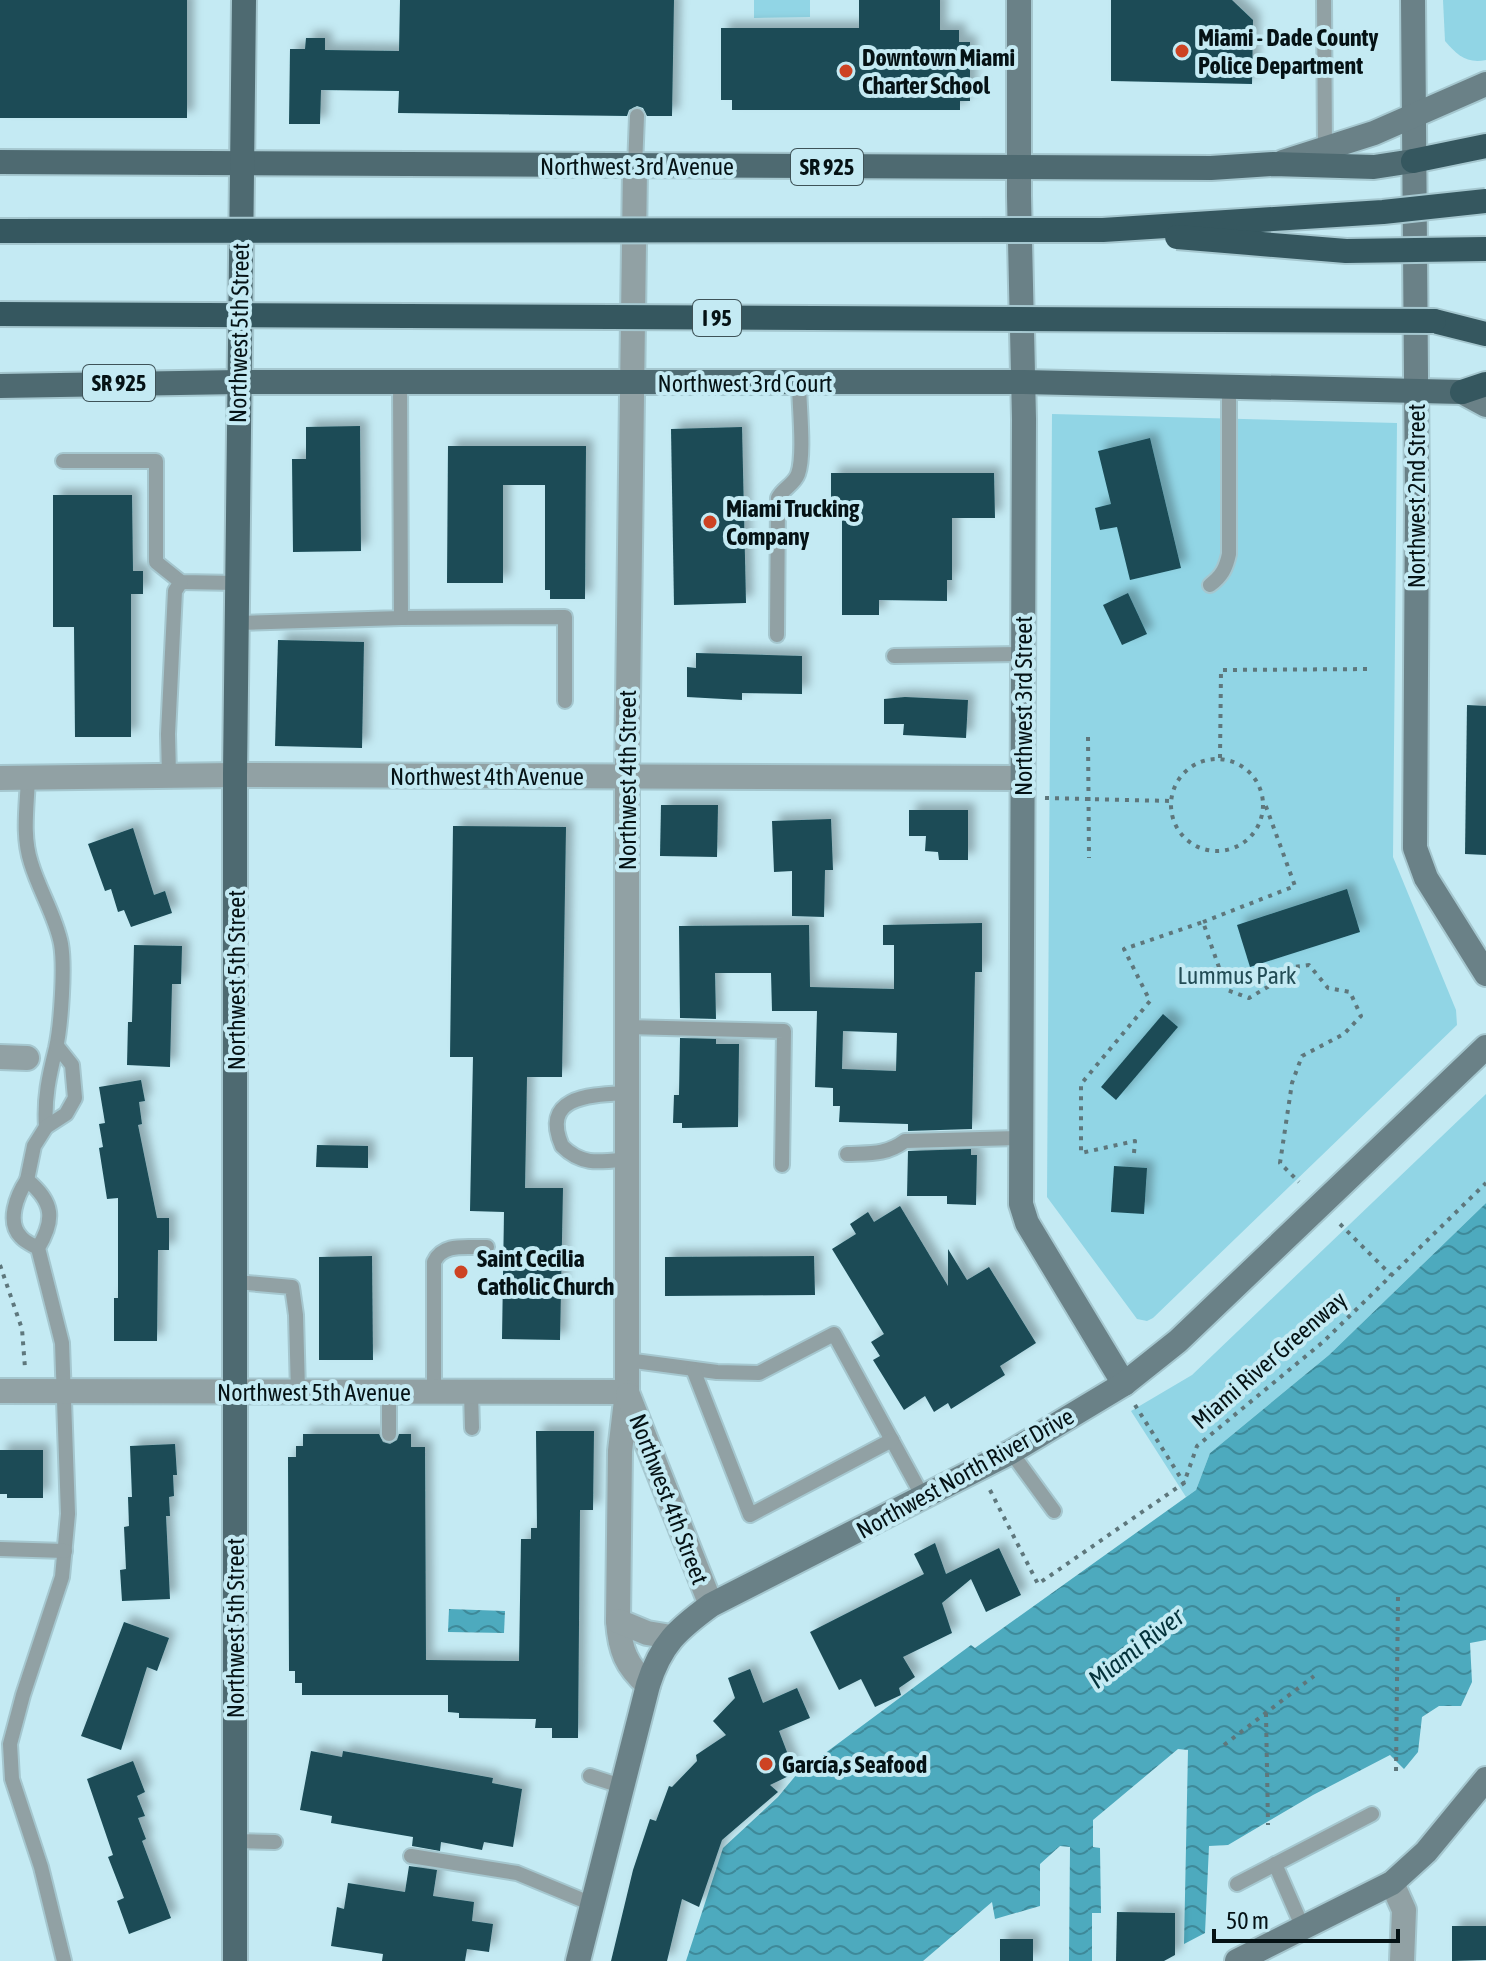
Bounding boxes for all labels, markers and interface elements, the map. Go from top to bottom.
place label: Miami - Dade County Police Department [1198,24,1379,79]
marker: Miami - Dade County Police Department [1173,42,1191,60]
place label: Downtown Miami Charter School [862,44,1015,99]
marker: Downtown Miami Charter School [837,62,855,80]
road number: SR 925 [791,149,863,185]
street label: Northwest 3rd Avenue [540,153,734,180]
street label: Northwest 5th Street [224,243,254,423]
road number: I 95 [693,300,741,336]
road number: SR 925 [83,365,155,401]
street label: Northwest 3rd Court [658,370,833,397]
street label: Northwest 2nd Street [1403,404,1430,588]
place label: Miami Trucking Company [726,495,860,550]
marker: Miami Trucking Company [701,513,719,531]
street label: Northwest 3rd Street [1010,616,1037,796]
street label: Northwest 4th Street [614,690,641,870]
street label: Northwest 4th Avenue [390,763,584,790]
street label: Northwest 5th Street [223,890,250,1070]
park label: Lummus Park [1178,962,1297,989]
place label: Saint Cecilia Catholic Church [477,1245,614,1300]
marker: Saint Cecilia Catholic Church [452,1263,470,1281]
street label: Miami River Greenway [1186,1286,1352,1434]
street label: Northwest 5th Avenue [217,1379,411,1406]
street label: Northwest North River Drive [852,1402,1078,1544]
street label: Northwest 4th Street [624,1410,714,1588]
street label: Northwest 5th Street [222,1538,249,1718]
water label: Miami River [1082,1601,1191,1695]
place label: García,s Seafood [782,1751,927,1778]
marker: García,s Seafood [757,1755,775,1773]
scale bar [1214,1893,1398,1943]
text: 50 m [1226,1907,1269,1934]

